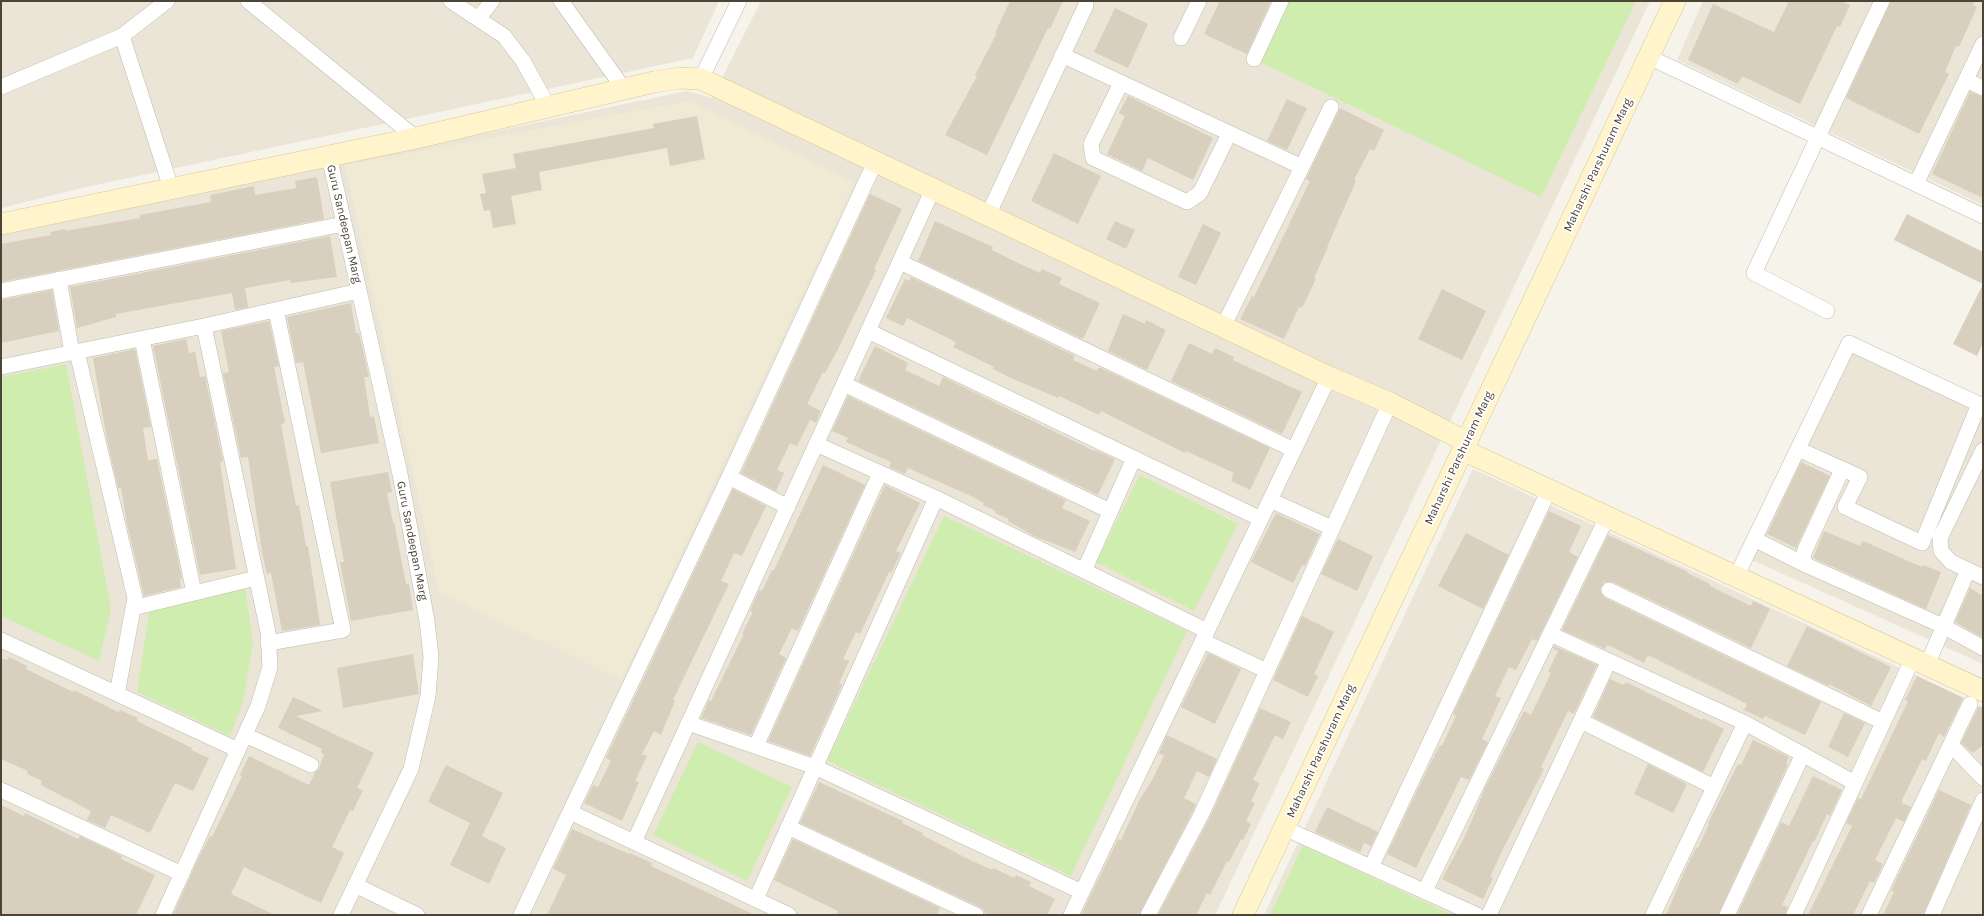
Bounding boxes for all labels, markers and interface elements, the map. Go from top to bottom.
street label: Maharshi Parshuram Marg [1561,96,1635,234]
street label: Guru Sandeepan Marg [323,163,365,285]
street label: Maharshi Parshuram Marg [1422,389,1496,527]
street label: Guru Sandeepan Marg [393,480,431,602]
street label: Maharshi Parshuram Marg [1284,682,1358,820]

